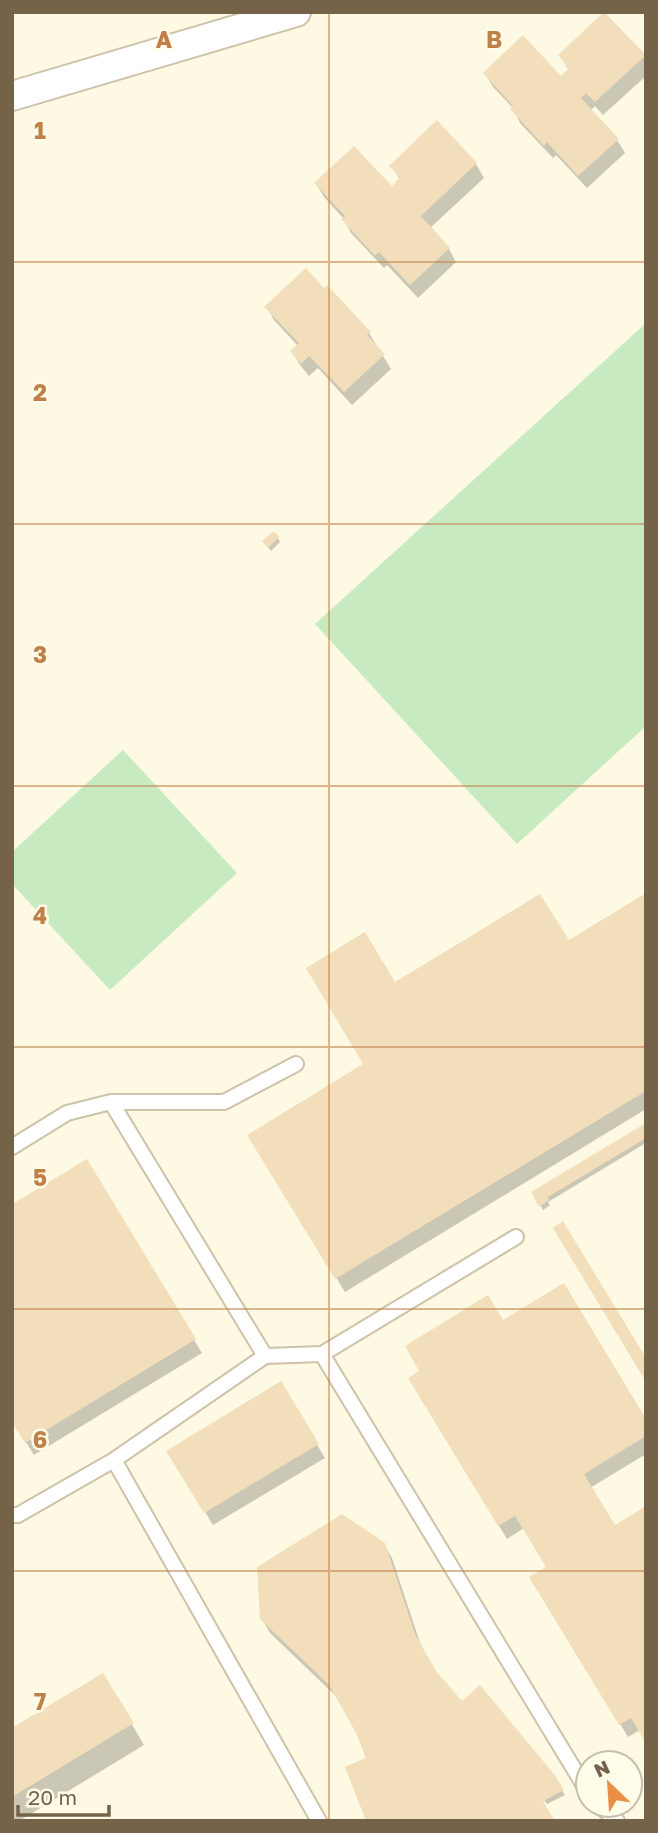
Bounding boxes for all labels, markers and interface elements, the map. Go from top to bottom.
text: A [156,25,173,53]
text: B [486,25,502,53]
text: 1 [34,116,46,144]
text: 2 [33,378,47,406]
text: 3 [33,640,47,668]
text: 4 [33,901,47,929]
text: 5 [33,1163,47,1191]
text: 6 [33,1425,47,1453]
text: 7 [34,1687,46,1715]
north arrow [574,1749,644,1819]
text: N [590,1755,613,1782]
scale bar [18,1773,108,1817]
text: 20 m [28,1784,77,1810]

